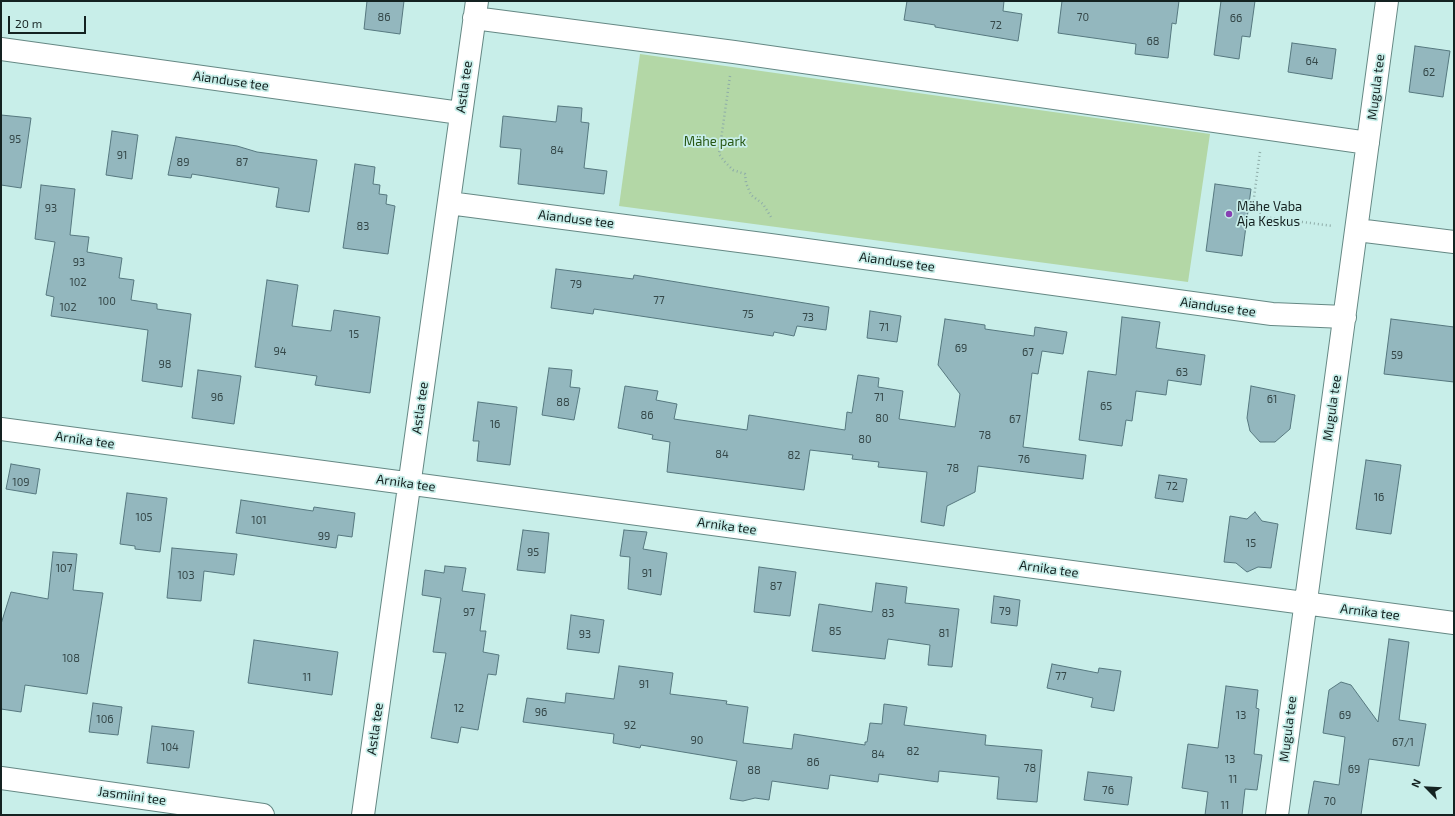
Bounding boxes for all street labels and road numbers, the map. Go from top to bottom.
street label: Mugula tee [1364,53,1388,121]
street label: Astla tee [453,60,475,114]
street label: Aianduse tee [192,68,270,94]
street label: Aianduse tee [537,207,615,231]
street label: Aianduse tee [858,249,936,275]
street label: Aianduse tee [1179,294,1257,320]
street label: Mugula tee [1320,374,1344,442]
street label: Astla tee [409,381,431,435]
street label: Arnika tee [54,428,116,452]
street label: Arnika tee [375,471,437,495]
street label: Arnika tee [696,514,758,538]
street label: Arnika tee [1018,557,1080,581]
street label: Arnika tee [1339,601,1401,623]
street label: Mugula tee [1276,695,1300,763]
street label: Astla tee [364,702,386,756]
street label: Jasmiini tee [97,784,167,808]

